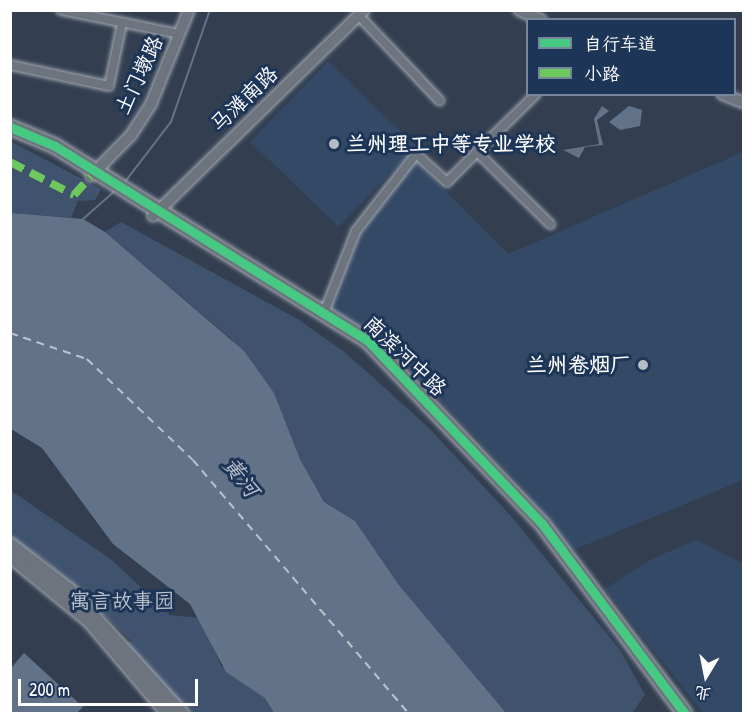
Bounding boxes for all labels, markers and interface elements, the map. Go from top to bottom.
legend [526,18,736,96]
text: 自行车道 [584,31,656,56]
street label: 土门墩路 [110,32,168,118]
street label: 马滩南路 [205,61,283,137]
text: 小路 [584,61,620,86]
place label: 兰州理工中等专业学校 [346,131,556,157]
marker: 兰州理工中等专业学校 [327,137,341,151]
street label: 南滨河中路 [358,310,452,402]
place label: 兰州卷烟厂 [526,352,631,378]
marker: 兰州卷烟厂 [636,358,650,372]
water label: 黄河 [217,452,265,502]
park label: 寓言故事园 [70,588,174,614]
north arrow [676,646,736,706]
scale bar [21,667,201,705]
text: 200 m [29,677,70,702]
text: 北 [693,682,713,706]

